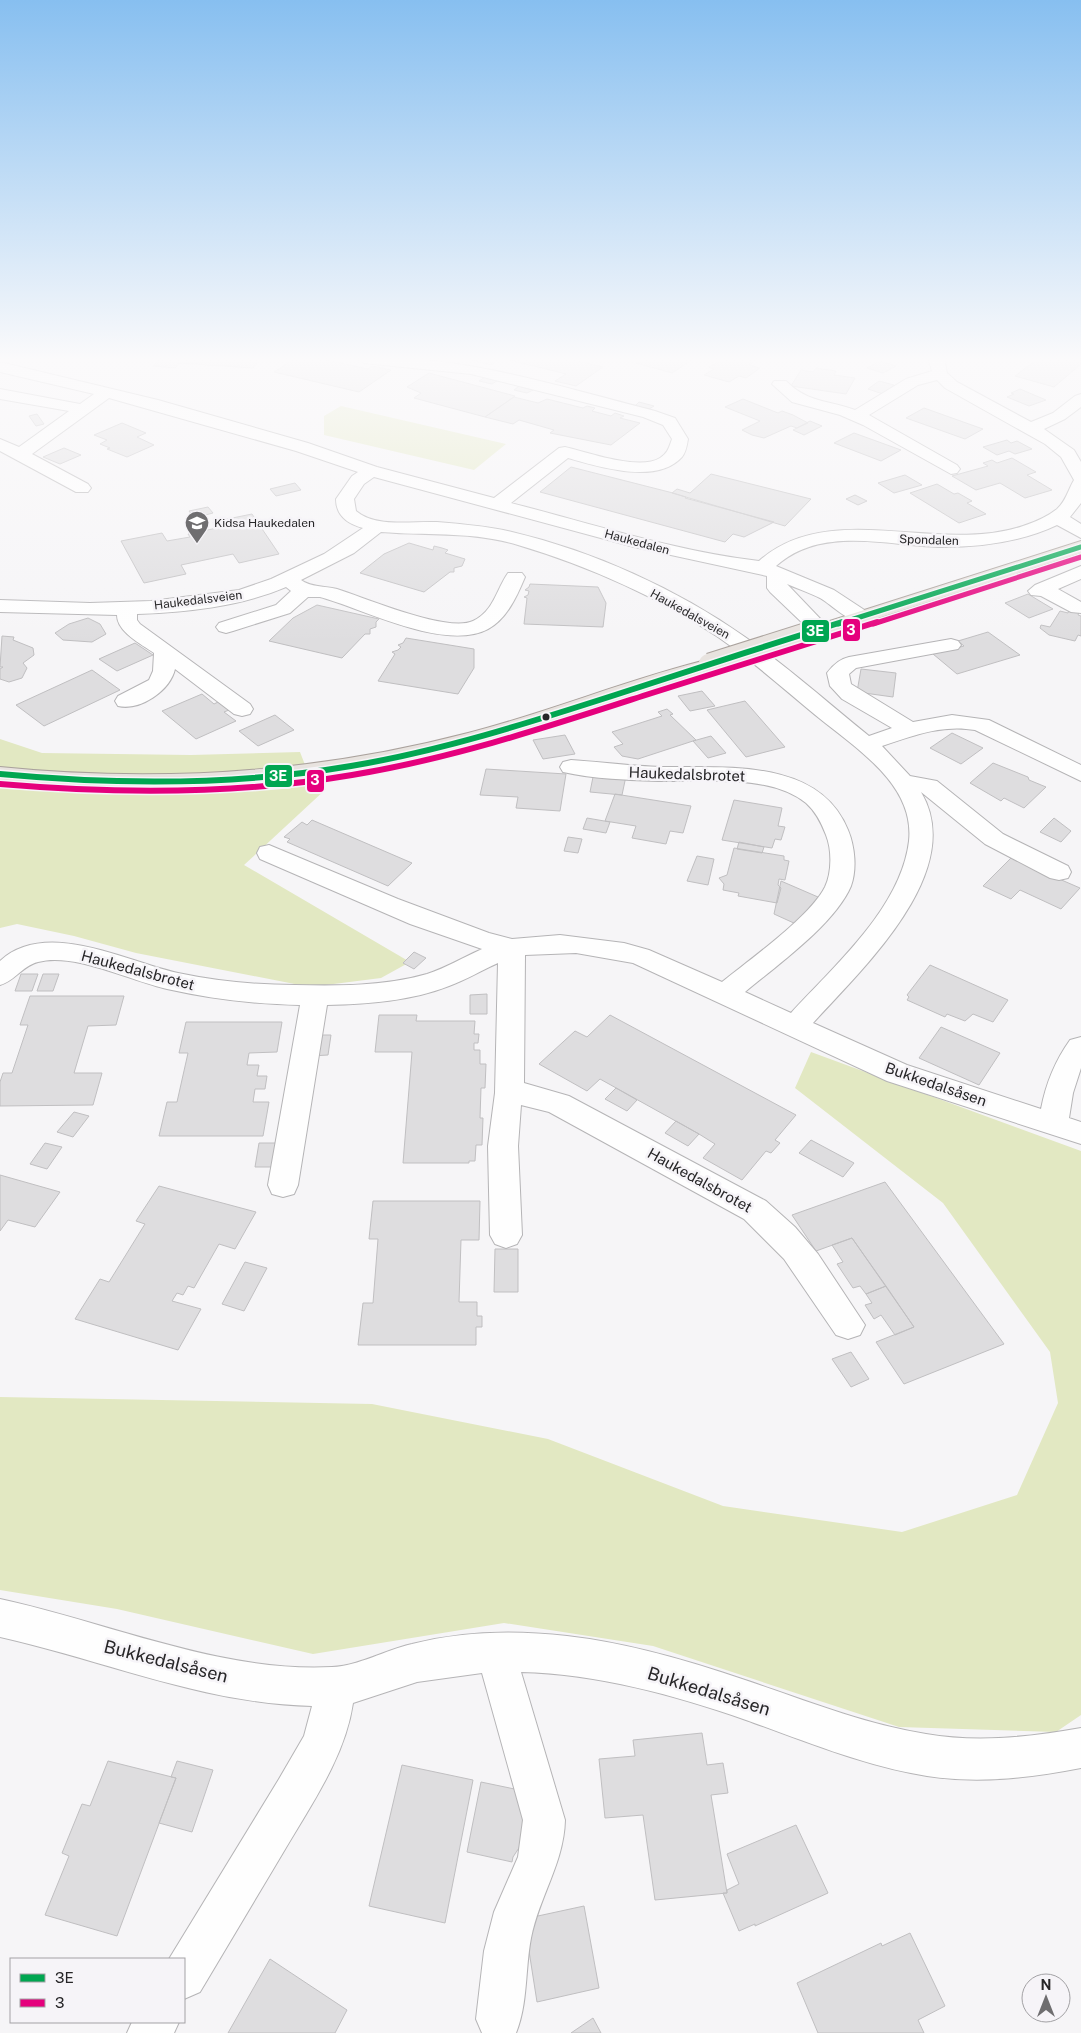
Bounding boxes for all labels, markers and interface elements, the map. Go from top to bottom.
school or university icon: Kidsa Haukedalen [184,510,210,544]
place label: Kidsa Haukedalen [214,516,315,530]
street label: Haukedalen [603,527,671,557]
street label: Spondalen [899,532,959,548]
street label: Haukedalsveien [648,586,732,642]
street label: Haukedalsveien [153,588,243,612]
line badge: 3 [842,618,861,642]
line badge: 3E [801,619,830,643]
text: 3 [846,622,856,638]
text: 3E [806,623,824,639]
unlabelled marker [541,712,551,722]
street label: Haukedalsbrotet [628,763,746,785]
line badge: 3E [264,764,293,788]
text: 3E [269,768,287,784]
line badge: 3 [306,769,325,793]
text: 3 [310,772,320,788]
street label: Haukedalsbrotet [79,947,197,993]
street label: Bukkedalsåsen [883,1059,989,1109]
street label: Haukedalsbrotet [645,1144,755,1216]
street label: Bukkedalsåsen [102,1635,230,1687]
street label: Bukkedalsåsen [645,1662,773,1720]
legend [10,1958,185,2023]
text: 3E [55,1969,74,1986]
north arrow [1021,1973,1071,2023]
text: N [1041,1977,1051,1993]
text: 3 [55,1994,64,2011]

